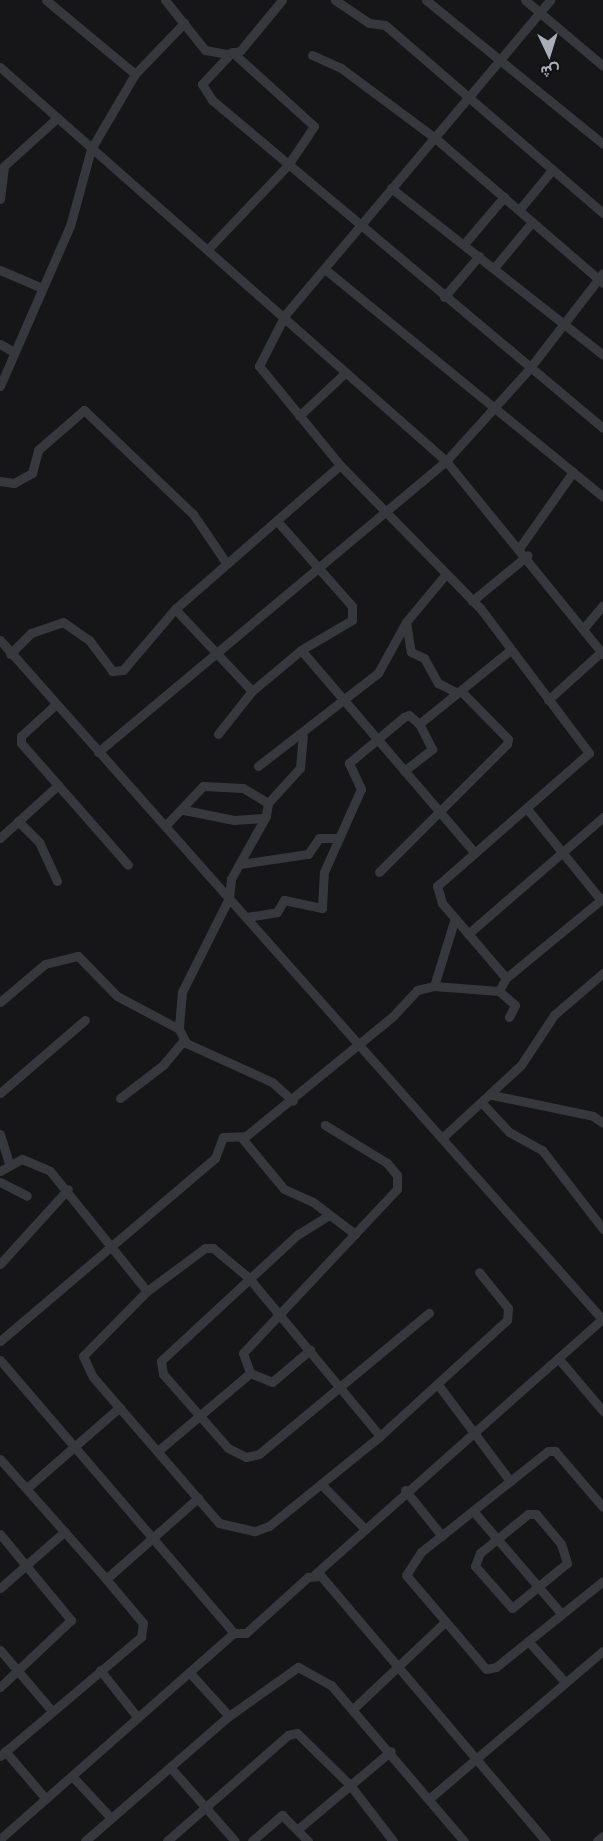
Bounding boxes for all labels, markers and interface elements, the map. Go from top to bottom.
north arrow [519,24,579,84]
text: ش [540,61,561,83]

